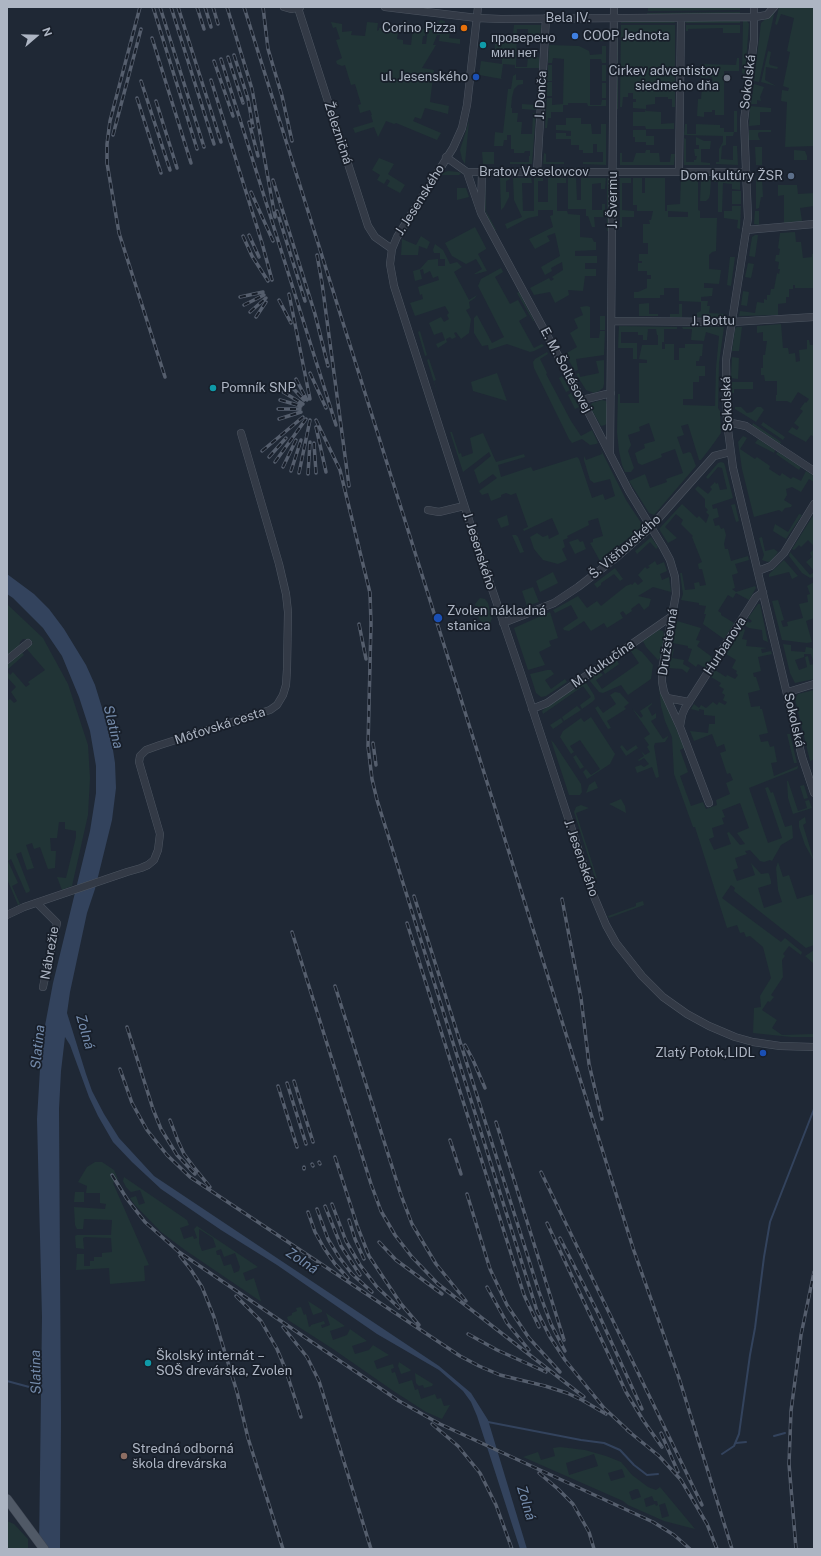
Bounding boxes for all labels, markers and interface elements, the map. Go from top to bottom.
street label: Bela IV. [545,10,591,26]
north arrow [16,16,56,56]
place label: Corino Pizza [382,20,456,36]
marker: Corino Pizza [459,23,469,33]
text: N [40,26,54,38]
place label: COOP Jednota [583,28,669,44]
place label: проверено мин нет [491,30,555,61]
marker: COOP Jednota [570,31,580,41]
marker: проверено мин нет [478,40,488,50]
street label: Sokolská [737,54,759,110]
place label: Cirkev adventistov siedmeho dňa [608,63,719,94]
place label: ul. Jesenského [381,69,468,85]
street label: J. Donča [532,70,550,120]
marker: ul. Jesenského [471,72,481,82]
marker: Cirkev adventistov siedmeho dňa [722,73,732,83]
street label: Železničná [321,100,355,166]
street label: J. Jesenského [392,162,448,238]
street label: Bratov Veselovcov [479,164,589,180]
place label: Dom kultúry ŽSR [680,168,783,184]
street label: J. Švermu [605,171,621,229]
marker: Dom kultúry ŽSR [786,171,796,181]
street label: J. Bottu [691,313,735,329]
street label: E. M. Šoltésovej [537,325,595,415]
street label: Sokolská [718,376,736,432]
place label: Pomník SNP [221,380,296,396]
marker: Pomník SNP [208,383,218,393]
street label: J. Jesenského [459,510,499,592]
street label: Š. Višňovského [586,512,664,582]
place label: Zvolen nákladná stanica [447,603,546,634]
street label: Družstevná [655,607,681,677]
marker: Zvolen nákladná stanica [432,612,444,624]
street label: Hurbanova [701,614,749,678]
street label: M. Kukučína [568,637,638,691]
street label: Sokolská [780,691,808,749]
water label: Slatina [99,703,127,751]
street label: Môťovská cesta [173,704,267,748]
street label: J. Jesenského [561,817,601,899]
street label: Nábrežie [38,925,62,981]
water label: Zolná [72,1013,98,1051]
water label: Slatina [27,1024,49,1070]
place label: Zlatý Potok,LIDL [655,1045,755,1061]
marker: Zlatý Potok,LIDL [758,1048,768,1058]
water label: Zolná [283,1244,321,1278]
place label: Školský internát – SOŠ drevárska, Zvolen [156,1348,292,1379]
water label: Slatina [27,1350,45,1394]
marker: Školský internát – SOŠ drevárska, Zvolen [143,1358,153,1368]
place label: Stredná odborná škola drevárska [132,1441,234,1472]
marker: Stredná odborná škola drevárska [119,1451,129,1461]
water label: Zolná [513,1484,539,1522]

